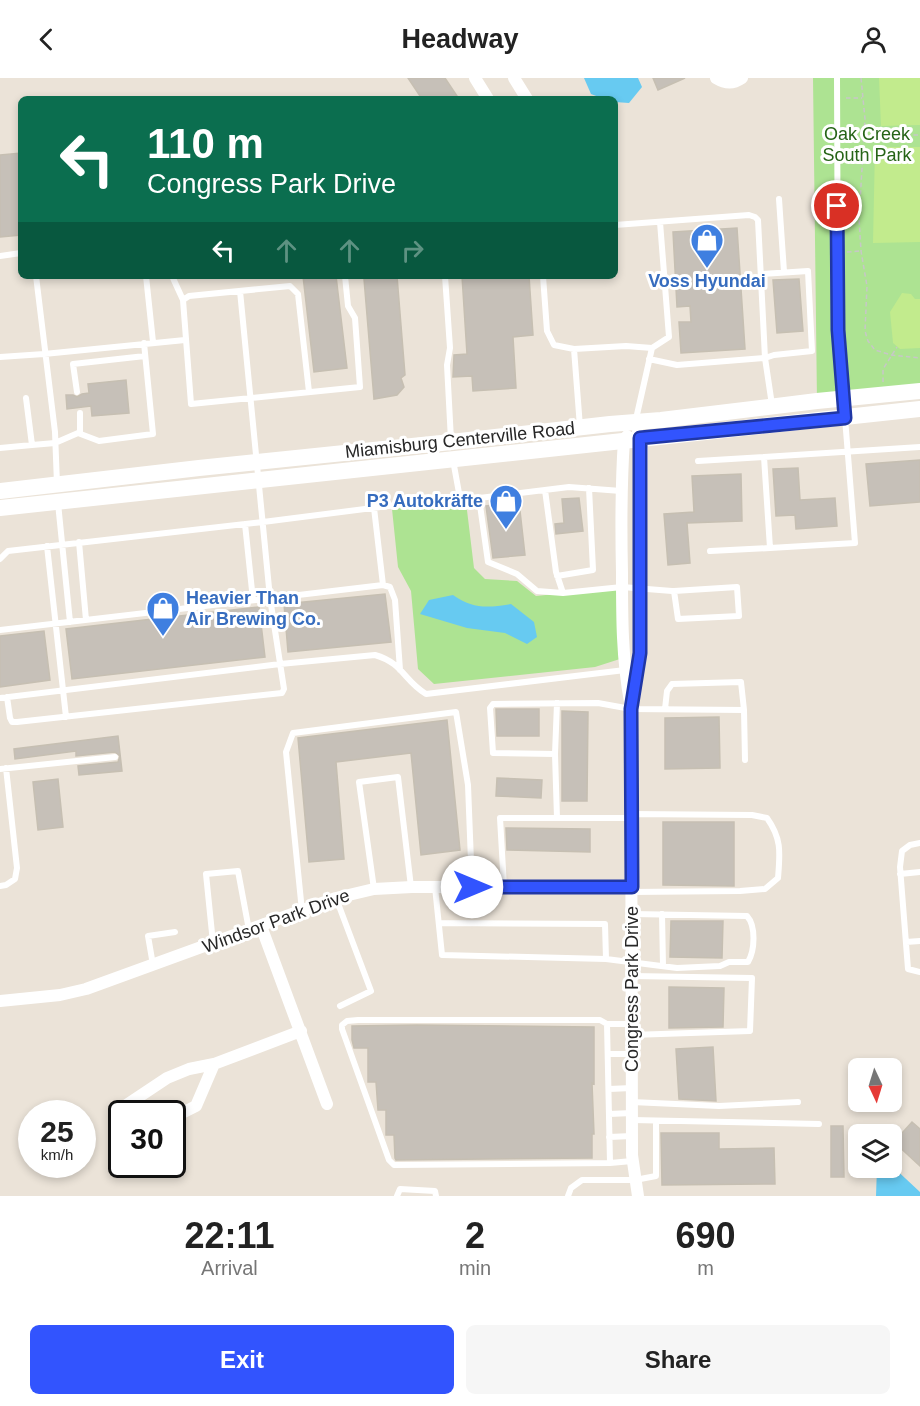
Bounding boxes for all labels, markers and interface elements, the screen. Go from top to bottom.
icon: back [30,23,63,56]
icon: person [857,23,890,56]
text: Headway [401,24,519,54]
icon: left [48,120,126,198]
text: 110 m [147,120,264,167]
park label: Oak Creek South Park [822,124,913,165]
text: Congress Park Drive [147,169,396,199]
pin [811,180,862,231]
icon: arrive [820,189,853,222]
shop icon: Voss Hyundai [689,222,725,269]
icon: left [207,234,240,267]
icon: ahead [270,234,303,267]
icon: ahead [333,234,366,267]
icon: right [396,234,429,267]
place label: Voss Hyundai [648,271,766,291]
street label: Miamisburg Centerville Road [344,418,576,462]
shop icon: P3 Autokräfte [488,483,524,530]
place label: P3 Autokräfte [367,491,483,511]
place label: Heavier Than Air Brewing Co. [186,588,321,629]
shop icon: Heavier Than Air Brewing Co. [145,590,181,637]
position arrow [440,855,504,919]
street label: Windsor Park Drive [200,885,352,957]
street label: Congress Park Drive [622,906,642,1072]
north arrow [848,1058,902,1112]
map controls [848,1058,902,1178]
speed limit sign: 30 [108,1100,186,1178]
text: 25 [40,1115,74,1148]
button: layers [848,1124,902,1178]
text: km/h [41,1146,73,1163]
text: 22:11 [184,1215,274,1256]
text: 2 [465,1215,485,1256]
text: 690 [676,1215,736,1256]
text: Arrival [201,1257,258,1279]
text: min [459,1257,491,1279]
text: m [697,1257,714,1279]
button: Exit [30,1325,454,1394]
button: Share [466,1325,890,1394]

